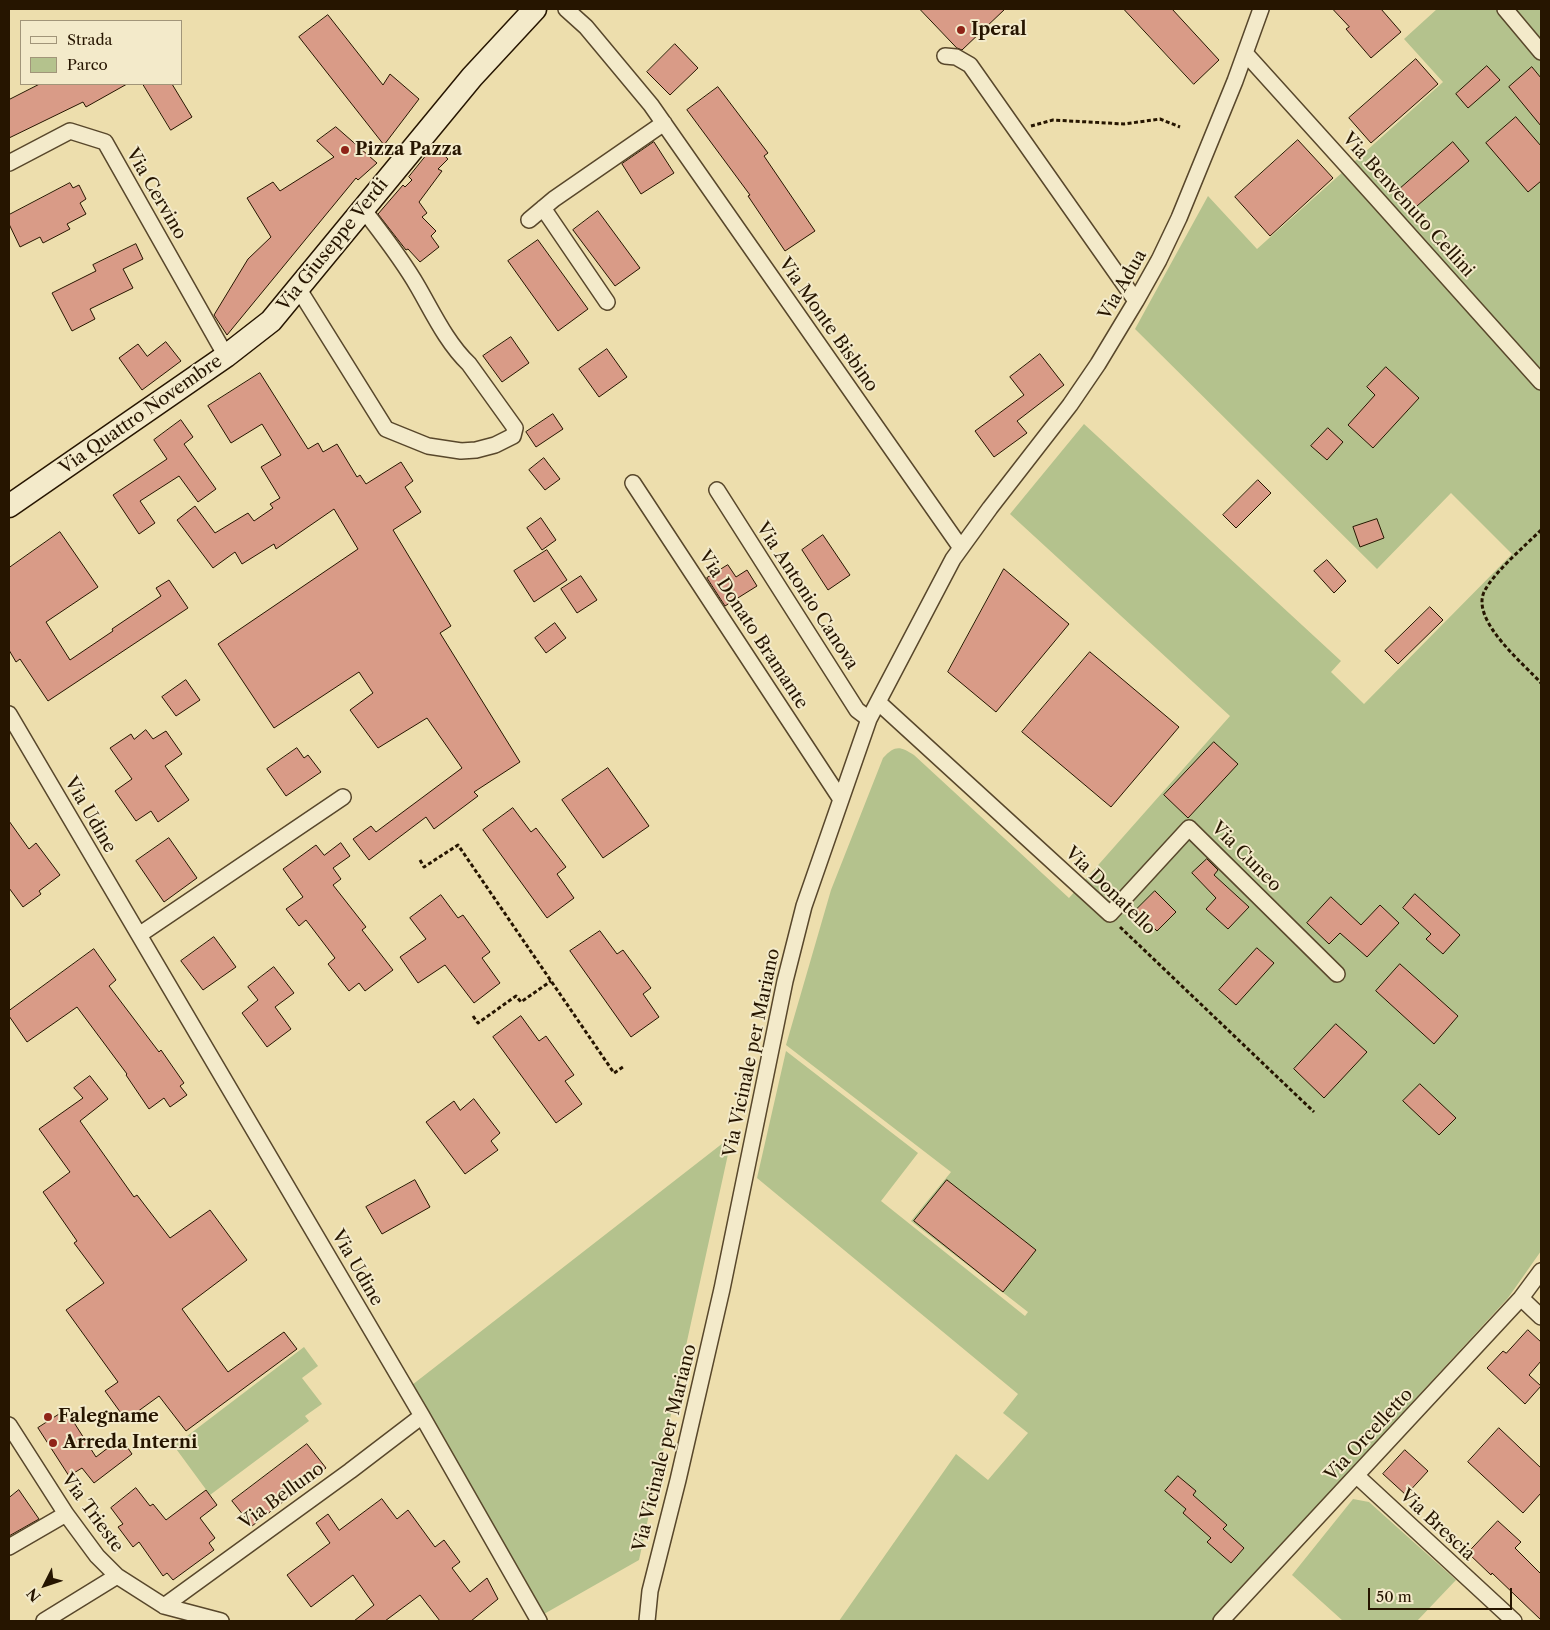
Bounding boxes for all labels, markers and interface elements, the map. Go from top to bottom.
place label: Iperal [971,19,1027,41]
legend [20,20,182,85]
marker: Iperal [955,24,967,36]
text: Strada [67,30,113,49]
text: Parco [67,55,108,74]
street label: Via Benvenuto Cellini [1337,128,1479,282]
place label: Pizza Pazza [355,139,462,161]
marker: Pizza Pazza [339,144,351,156]
street label: Via Cervino [121,145,191,243]
street label: Via Giuseppe Verdi [273,174,393,316]
street label: Via Adua [1094,246,1152,324]
street label: Via Monte Bisbino [774,254,882,396]
street label: Via Quattro Novembre [56,351,226,479]
street label: Via Antonio Canova [751,518,863,674]
street label: Via Donato Bramante [694,547,812,713]
street label: Via Udine [60,773,120,857]
street label: Via Cuneo [1207,818,1285,896]
street label: Via Donatello [1060,842,1160,940]
street label: Via Vicinale per Mariano [719,947,785,1159]
street label: Via Udine [327,1226,387,1310]
street label: Via Vicinale per Mariano [629,1342,701,1554]
street label: Via Orcelletto [1320,1384,1418,1486]
place label: Falegname [58,1406,159,1428]
marker: Falegname [42,1411,54,1423]
place label: Arreda Interni [63,1432,197,1454]
marker: Arreda Interni [47,1437,59,1449]
street label: Via Belluno [235,1458,329,1534]
street label: Via Trieste [56,1469,128,1557]
street label: Via Brescia [1395,1485,1479,1565]
north arrow [20,1560,70,1610]
scale bar [1370,1578,1514,1610]
text: N [23,1584,44,1605]
text: 50 m [1376,1587,1412,1606]

